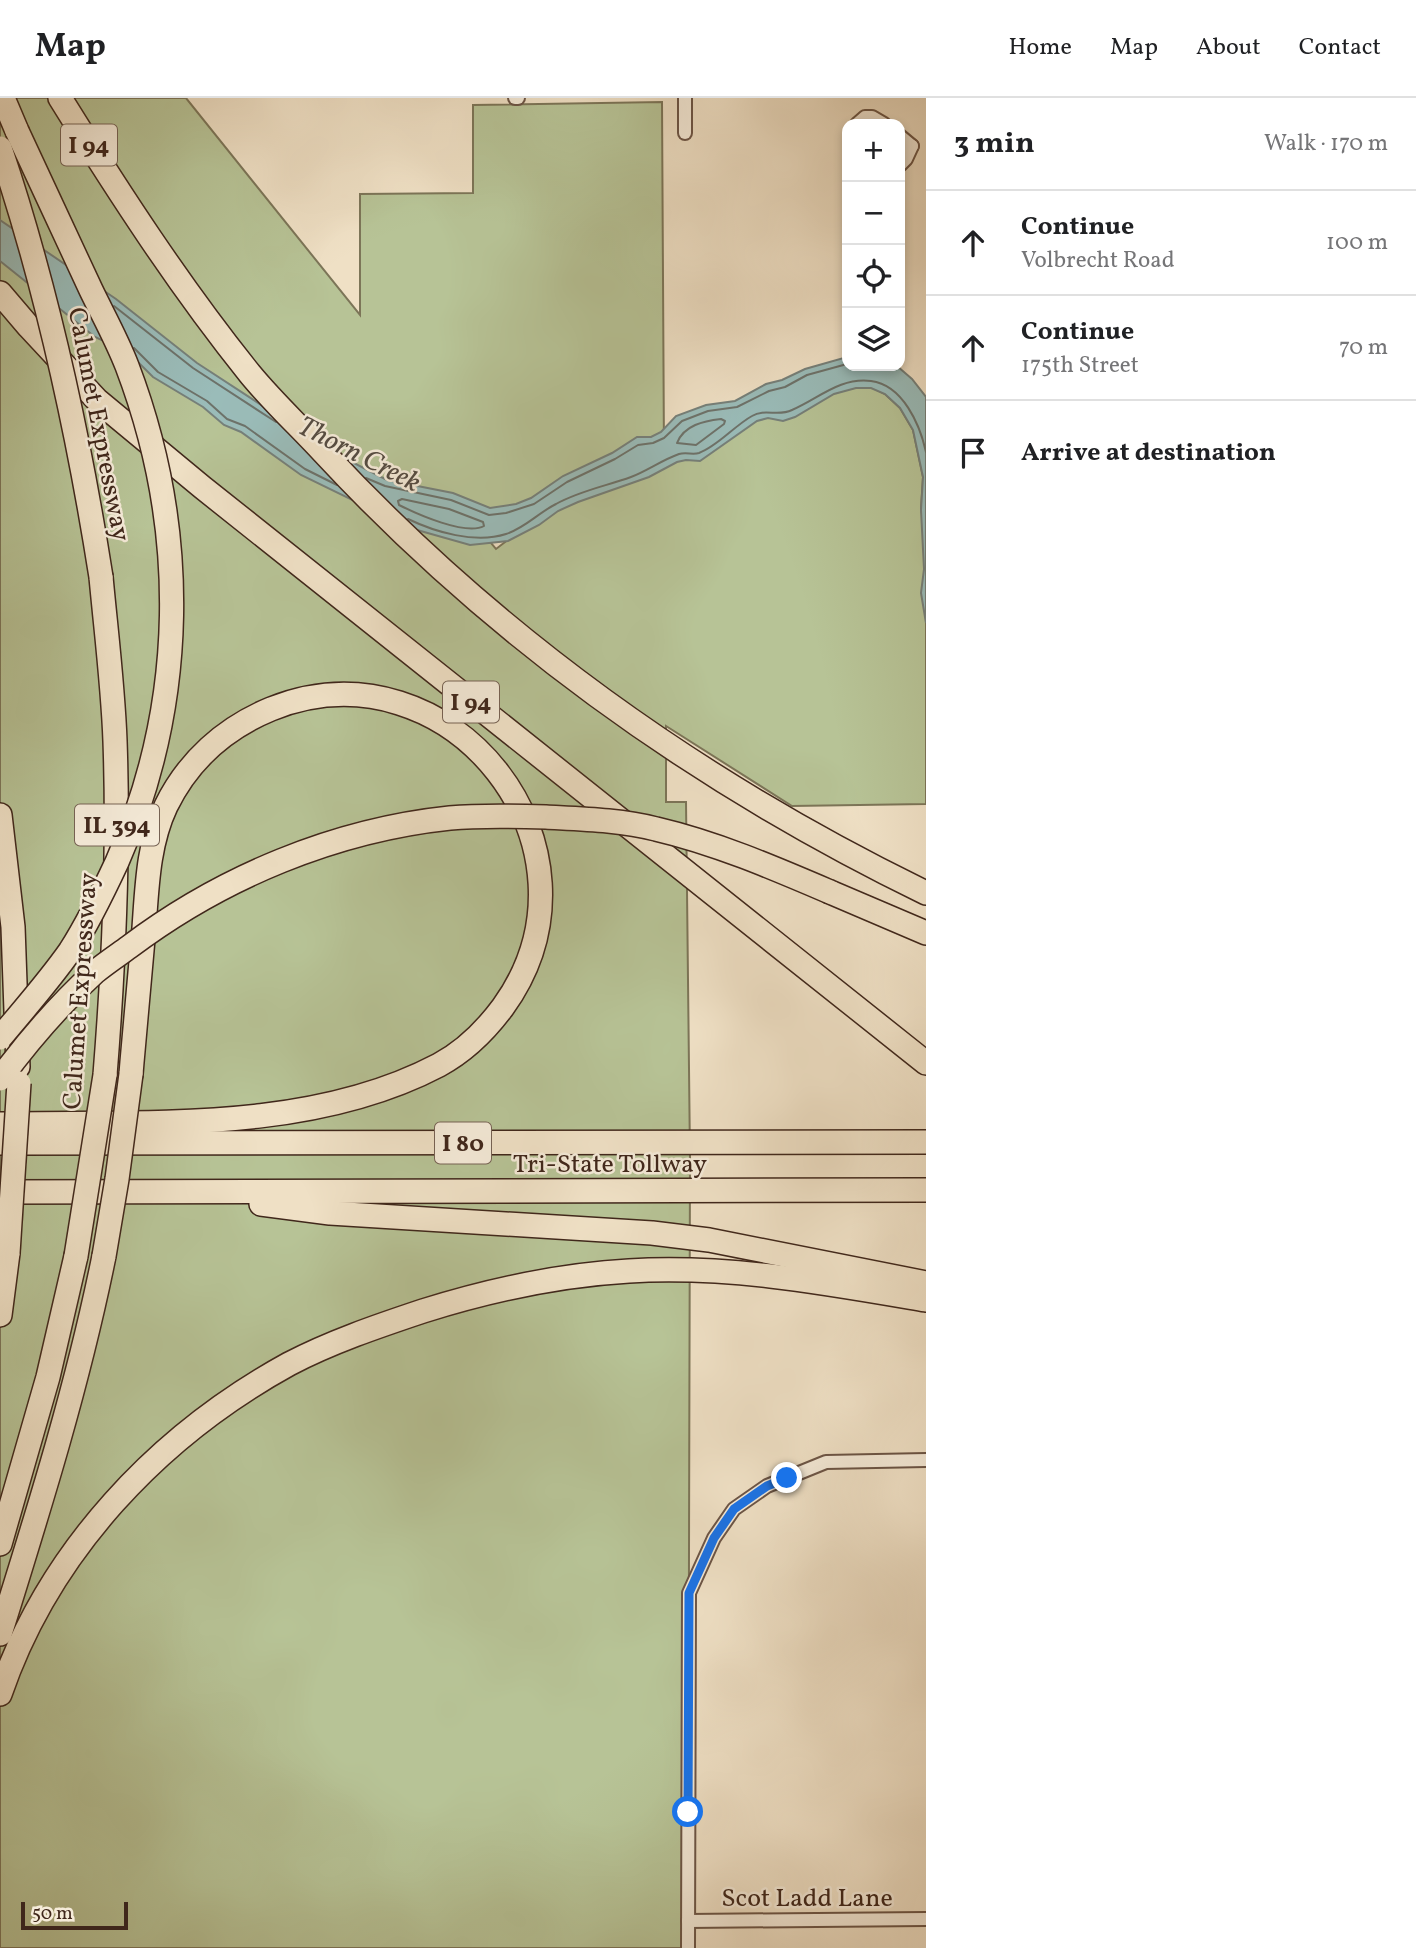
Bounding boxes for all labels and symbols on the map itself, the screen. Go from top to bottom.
road number: I 94 [61,125,117,166]
street label: Calumet Expressway [58,304,138,544]
water label: Thorn Creek [291,408,427,503]
road number: I 94 [443,682,499,722]
road number: IL 394 [75,804,159,846]
street label: Calumet Expressway [55,871,107,1111]
road number: I 80 [435,1122,491,1163]
street label: Tri-State Tollway [513,1147,707,1183]
route end [771,1462,802,1493]
route start [672,1796,703,1827]
street label: Scot Ladd Lane [721,1881,893,1917]
scale bar [21,1899,128,1931]

